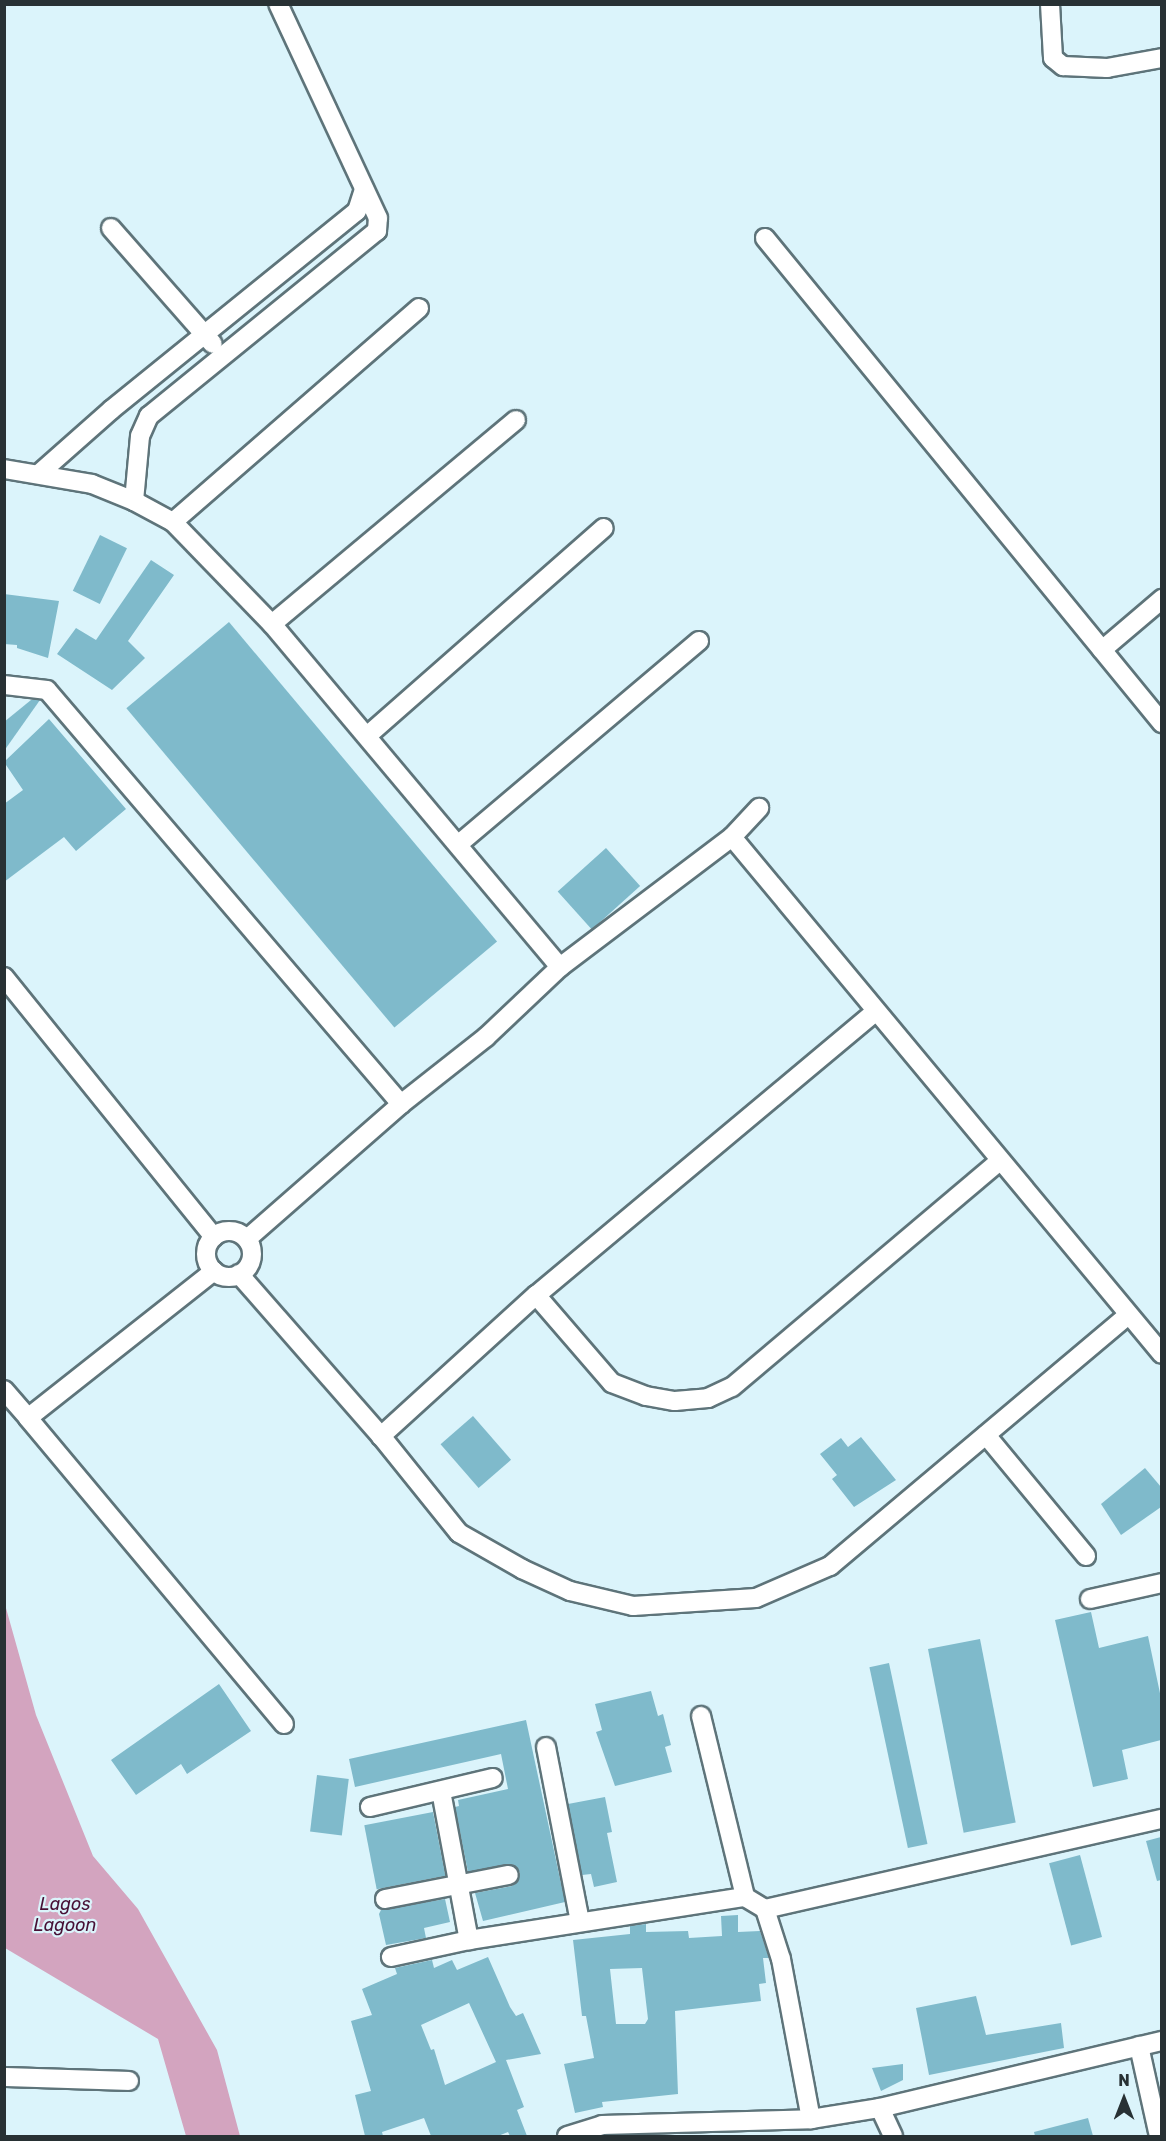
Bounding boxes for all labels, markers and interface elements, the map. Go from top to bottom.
water label: Lagos Lagoon [34,1894,96,1936]
north arrow [1094,2069,1154,2129]
text: N [1118,2071,1130,2090]

